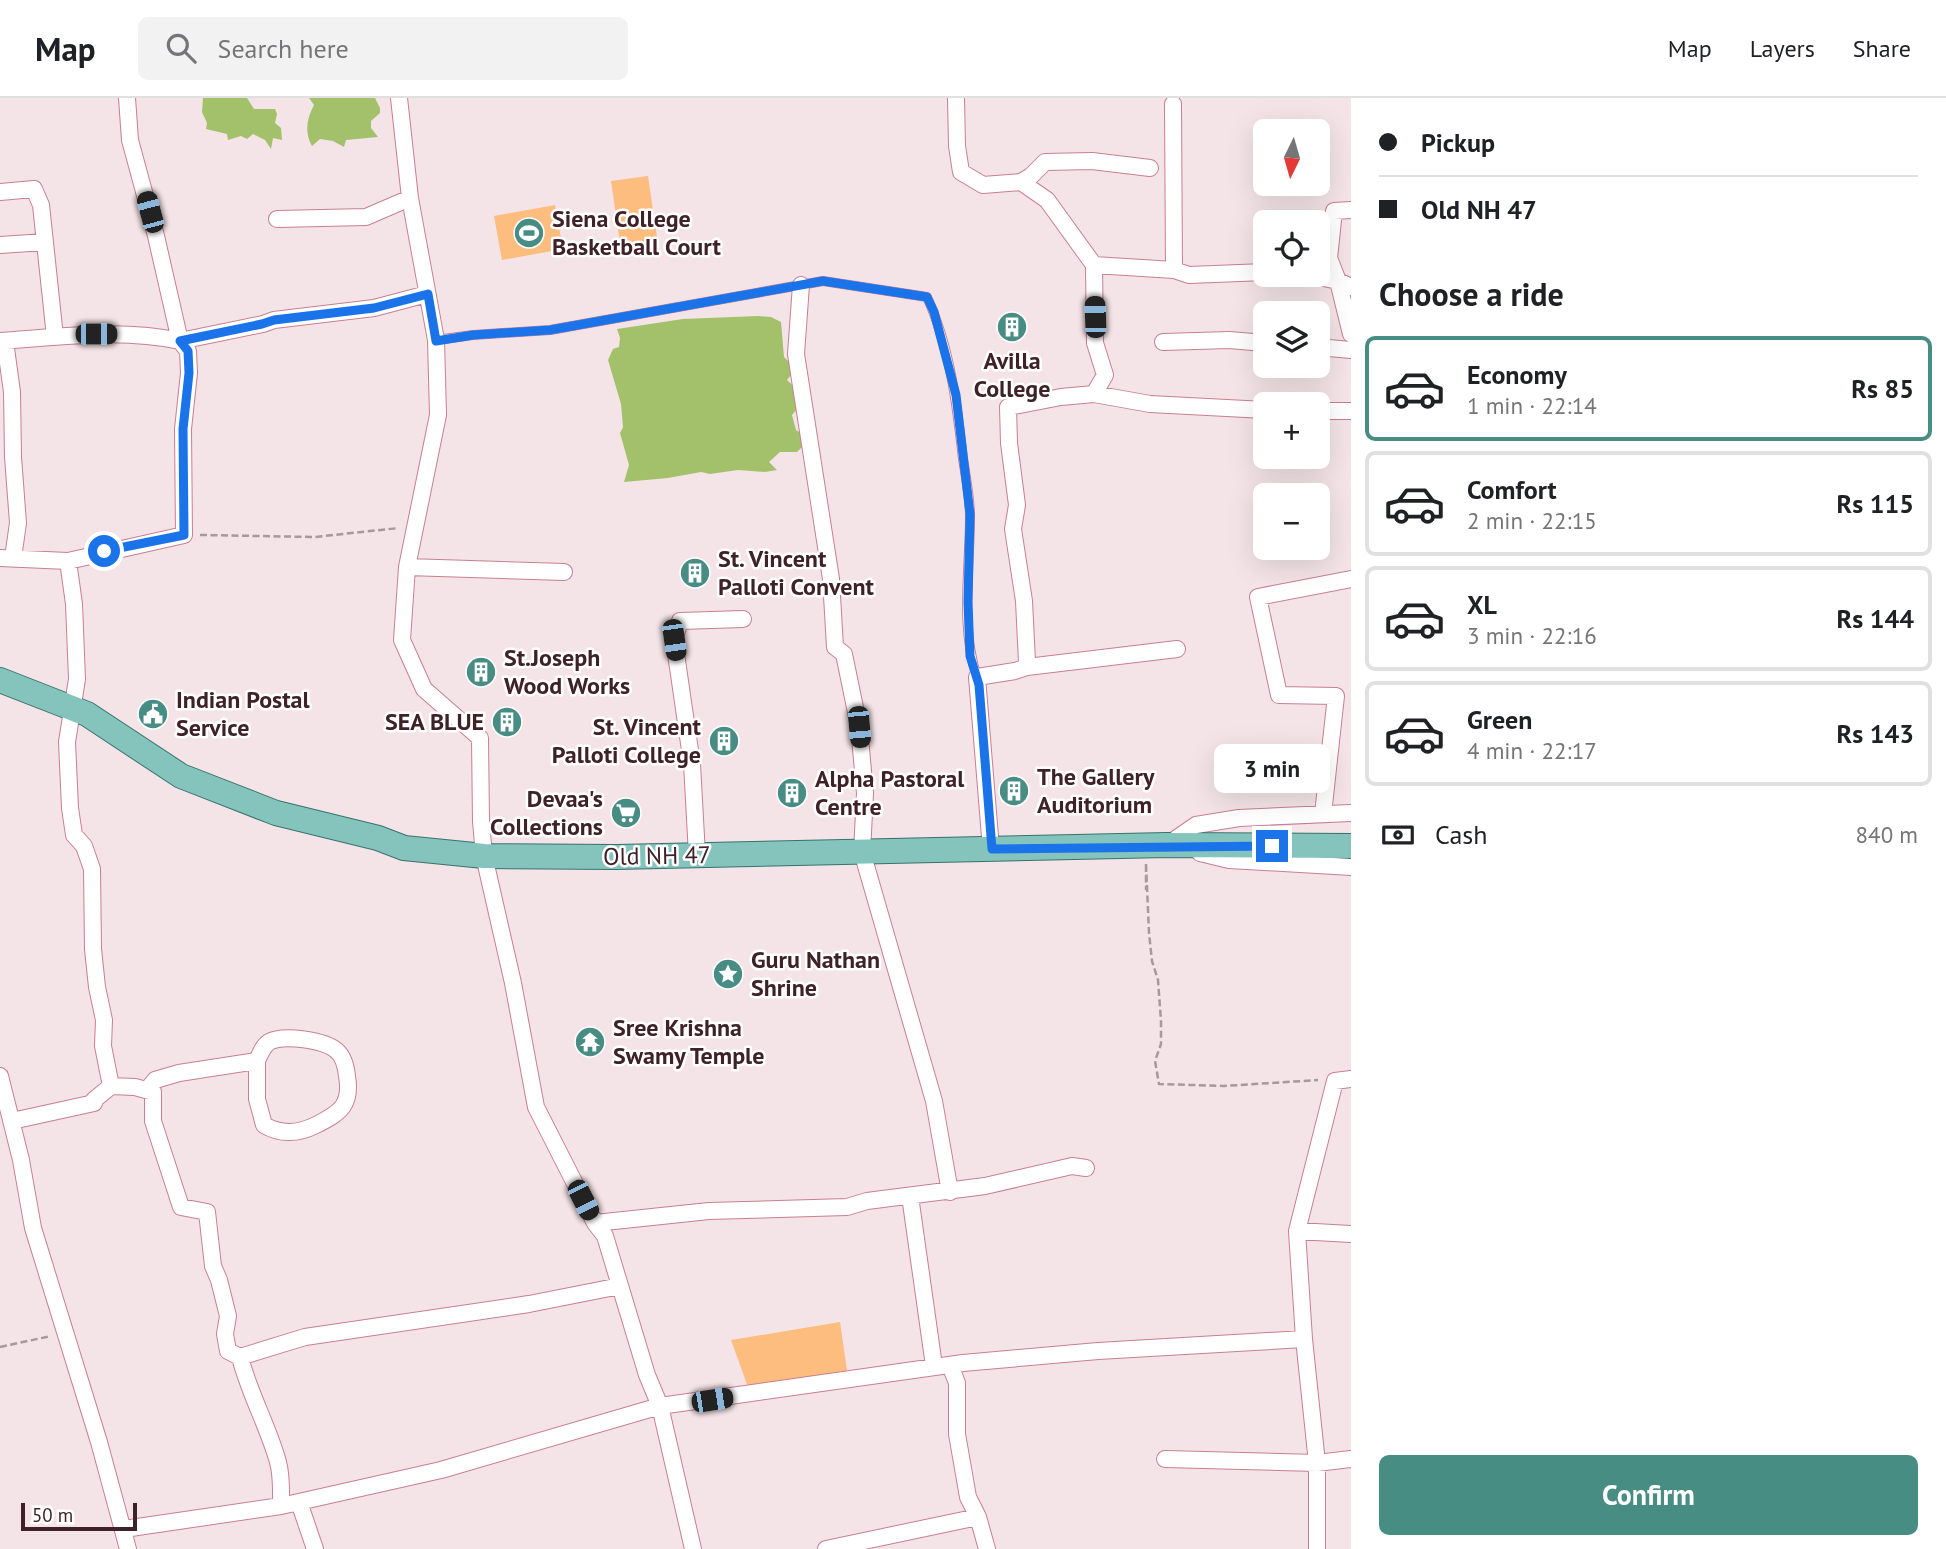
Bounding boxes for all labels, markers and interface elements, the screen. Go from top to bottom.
search box [138,17,628,80]
text: Map [35,27,96,70]
icon: search [162,29,200,67]
text: Search here [218,32,349,65]
text: Map [1668,33,1712,64]
text: Layers [1750,33,1815,64]
text: Share [1853,33,1911,64]
north arrow [1253,119,1330,196]
map controls [1253,119,1330,560]
text: Pickup [1421,126,1495,159]
car [135,189,166,235]
text: Old NH 47 [1421,193,1537,226]
place label: Siena College Basketball Court [552,203,721,262]
button: locate [1253,210,1330,287]
sports icon: Siena College Basketball Court [512,216,546,250]
text: Choose a ride [1379,273,1564,315]
car [1084,296,1107,338]
button: layers [1253,301,1330,378]
building icon: Avilla College [995,310,1029,344]
car [76,324,118,345]
place label: Avilla College [974,345,1050,404]
icon: car [1383,357,1446,420]
text: Economy [1467,358,1567,391]
text: Rs 85 [1851,372,1914,405]
text: 1 min · 22:14 [1467,391,1597,420]
button: + [1253,392,1330,469]
icon: car [1383,472,1446,535]
text: Comfort [1467,473,1557,506]
button: − [1253,483,1330,560]
text: Rs 115 [1837,487,1914,520]
text: 2 min · 22:15 [1467,506,1597,535]
route start [88,535,120,567]
place label: St. Vincent Palloti Convent [718,543,875,602]
building icon: St. Vincent Palloti Convent [678,556,712,590]
icon: car [1383,587,1446,650]
text: XL [1467,588,1497,621]
text: Rs 144 [1837,602,1914,635]
car [661,618,688,662]
text: 3 min · 22:16 [1467,621,1597,650]
place label: St.Joseph Wood Works [504,642,630,701]
building icon: St.Joseph Wood Works [464,655,498,689]
place label: Indian Postal Service [176,684,311,743]
public building icon: Indian Postal Service [136,697,170,731]
icon: car [1383,702,1446,765]
text: Green [1467,703,1532,736]
building icon: SEA BLUE [490,705,524,739]
car [847,705,872,749]
place label: SEA BLUE [385,706,484,737]
place label: St. Vincent Palloti College [552,711,702,770]
text: Rs 143 [1837,717,1914,750]
building icon: St. Vincent Palloti College [707,724,741,758]
text: 4 min · 22:17 [1467,736,1597,765]
callout: 3 min [1214,744,1330,794]
text: 3 min [1244,754,1300,783]
place label: The Gallery Auditorium [1037,761,1155,820]
place label: Alpha Pastoral Centre [815,763,965,822]
building icon: The Gallery Auditorium [997,774,1031,808]
building icon: Alpha Pastoral Centre [775,776,809,810]
place label: Devaa's Collections [490,783,603,842]
supermarket icon: Devaa's Collections [609,796,643,830]
icon: cash [1379,816,1417,854]
text: Cash [1435,818,1487,851]
text: 840 m [1856,820,1918,849]
route end [1256,830,1288,862]
street label: Old NH 47 [603,839,711,872]
place label: Guru Nathan Shrine [751,944,880,1003]
place icon: Guru Nathan Shrine [711,957,745,991]
place label: Sree Krishna Swamy Temple [613,1012,764,1071]
temple icon: Sree Krishna Swamy Temple [573,1025,607,1059]
car [565,1177,602,1223]
car [690,1386,735,1414]
button: Confirm [1379,1455,1918,1535]
scale bar [21,1500,136,1532]
text: 50 m [32,1503,73,1527]

